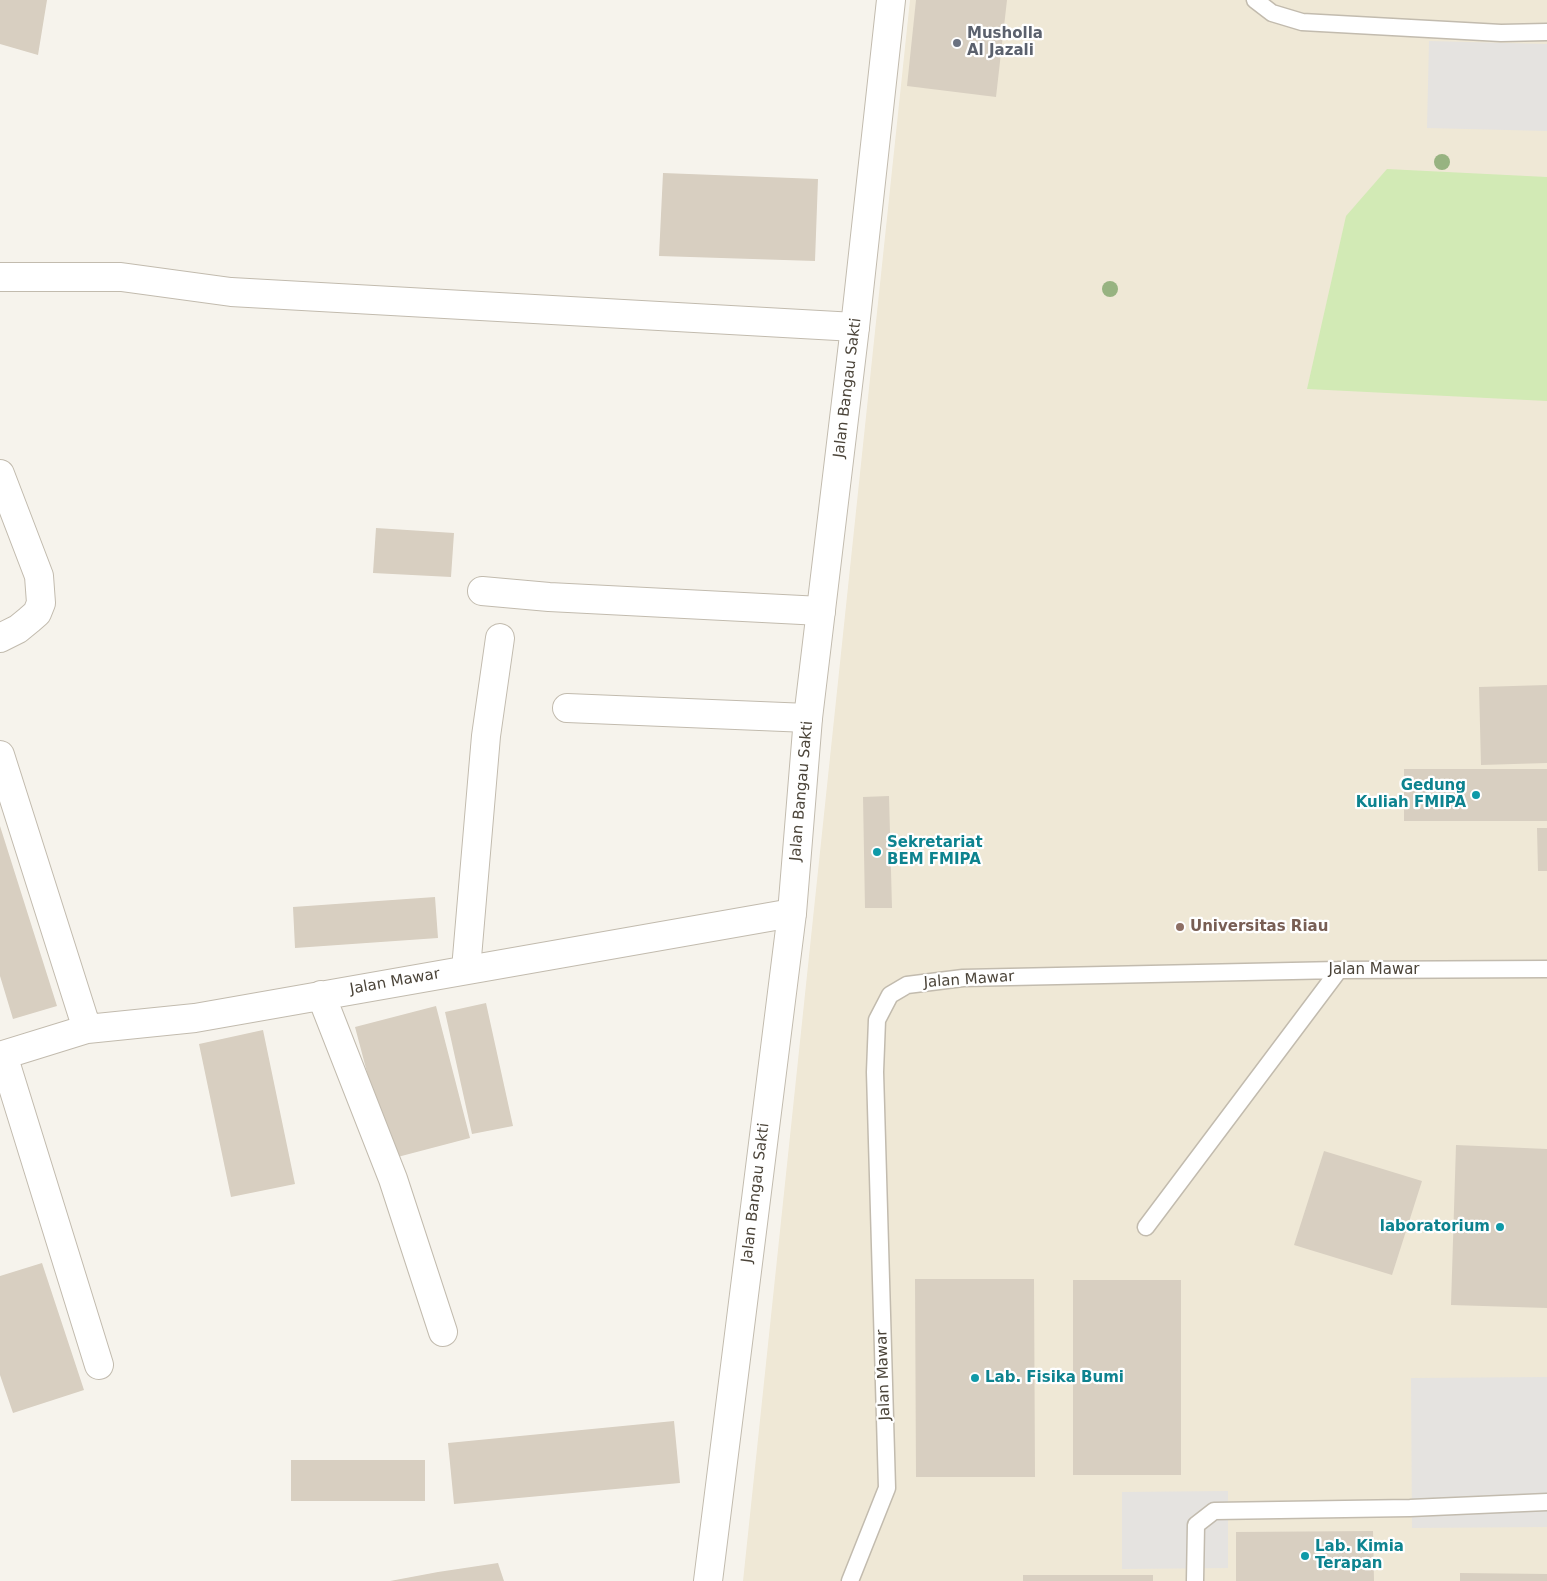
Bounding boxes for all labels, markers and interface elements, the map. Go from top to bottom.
place label: Musholla Al Jazali [967,25,1043,60]
marker: Musholla Al Jazali [951,37,963,49]
street label: Jalan Bangau Sakti [830,317,866,459]
street label: Jalan Bangau Sakti [787,720,817,862]
place label: Gedung Kuliah FMIPA [1356,777,1466,812]
marker: Gedung Kuliah FMIPA [1470,789,1482,801]
place label: Sekretariat BEM FMIPA [887,834,983,869]
marker: Sekretariat BEM FMIPA [871,846,883,858]
place label: Universitas Riau [1190,918,1328,936]
marker: Universitas Riau [1174,921,1186,933]
street label: Jalan Mawar [1328,961,1420,979]
street label: Jalan Mawar [349,965,441,999]
street label: Jalan Mawar [923,968,1015,992]
street label: Jalan Bangau Sakti [738,1122,774,1264]
place label: laboratorium [1380,1218,1490,1236]
marker: laboratorium [1494,1221,1506,1233]
street label: Jalan Mawar [873,1329,895,1421]
place label: Lab. Fisika Bumi [985,1369,1124,1387]
marker: Lab. Fisika Bumi [969,1372,981,1384]
place label: Lab. Kimia Terapan [1315,1538,1404,1573]
marker: Lab. Kimia Terapan [1299,1550,1311,1562]

